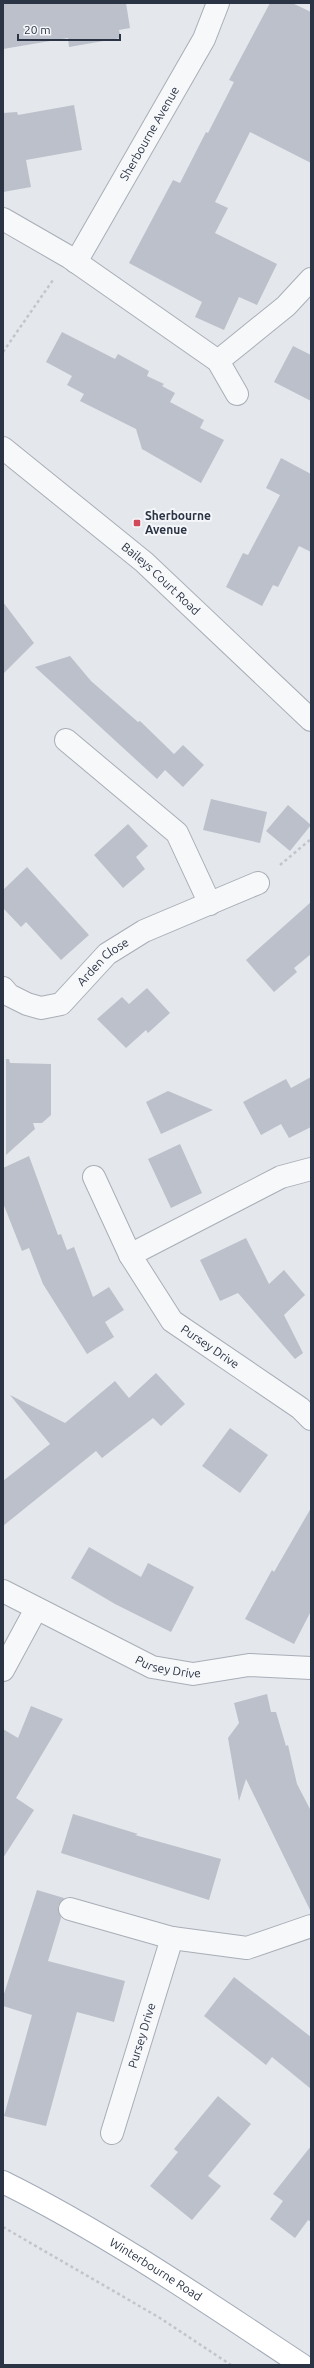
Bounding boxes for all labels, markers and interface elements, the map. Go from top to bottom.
scale bar [18,16,120,42]
text: 20 m [24,23,51,36]
street label: Sherbourne Avenue [117,84,181,183]
place label: Sherbourne Avenue [145,509,211,536]
marker: Sherbourne Avenue [132,518,142,528]
street label: Baileys Court Road [119,540,203,617]
street label: Arden Close [74,935,131,988]
street label: Pursey Drive [179,1322,242,1371]
street label: Pursey Drive [133,1653,202,1680]
street label: Pursey Drive [125,2001,158,2069]
street label: Winterbourne Road [107,2235,204,2303]

